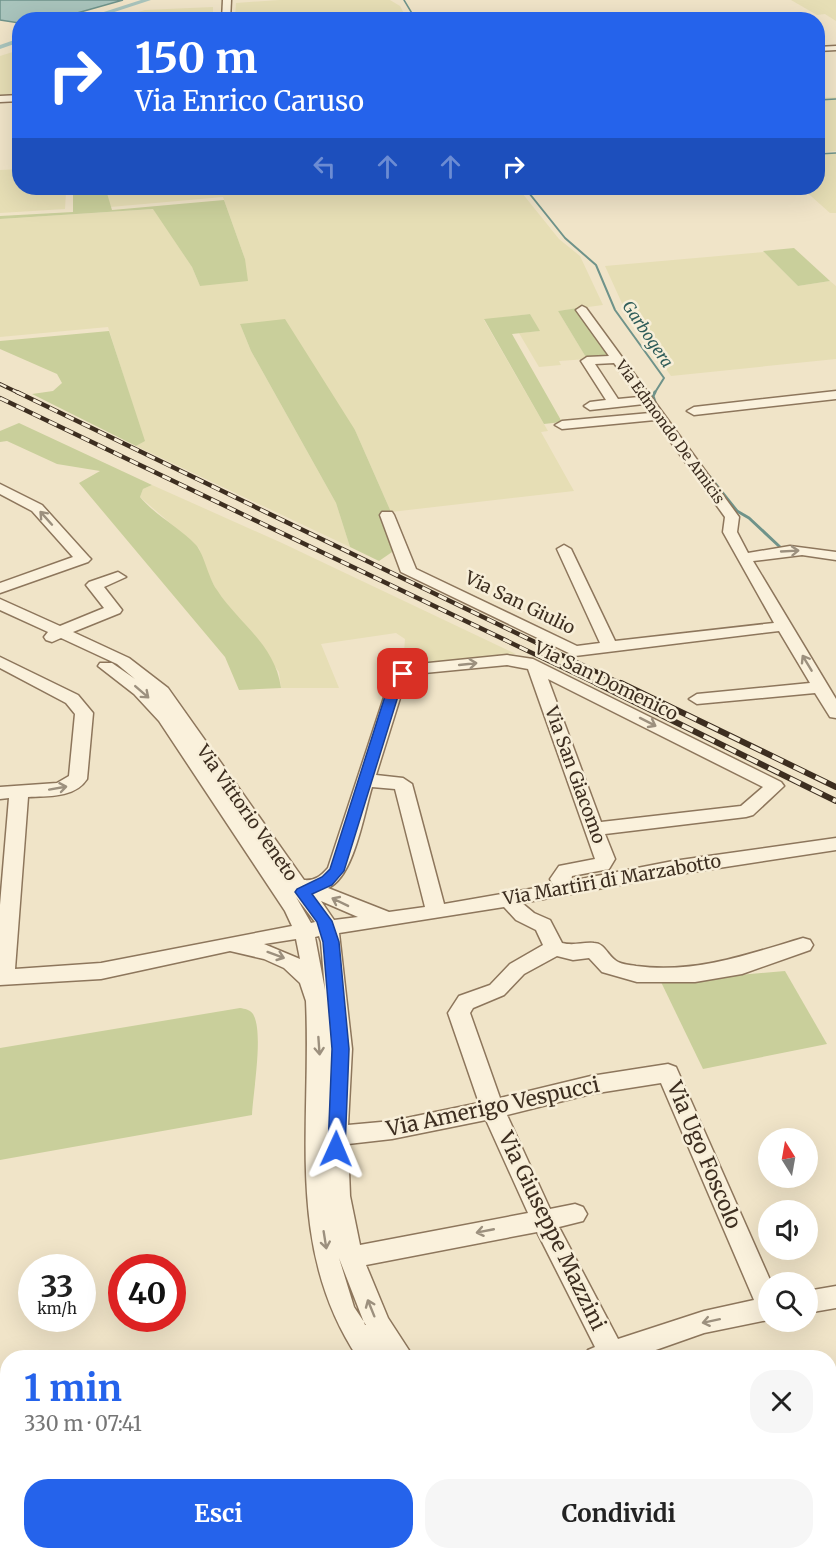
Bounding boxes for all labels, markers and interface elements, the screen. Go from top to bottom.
text: 150 m [135,32,257,84]
icon: right [36,36,114,114]
text: Via Enrico Caruso [135,84,364,118]
icon: left [308,150,341,183]
icon: ahead [371,150,404,183]
icon: ahead [434,150,467,183]
icon: right [497,150,530,183]
water label: Garbogera [618,297,678,371]
street label: Via Edmondo De Amicis [611,355,729,507]
one-way arrow [39,510,53,525]
one-way arrow [780,546,800,557]
street label: Via San Giulio [460,565,579,639]
street label: Via San Domenico [530,635,682,725]
pin [377,648,428,699]
one-way arrow [800,655,812,672]
icon: arrive [386,657,419,690]
one-way arrow [457,658,477,669]
one-way arrow [134,685,149,699]
street label: Via San Giacomo [540,702,611,847]
one-way arrow [639,716,656,728]
street label: Via Vittorio Veneto [191,739,303,885]
one-way arrow [48,782,67,793]
street label: Via Martiri di Marzabotto [500,849,723,910]
one-way arrow [331,895,349,907]
one-way arrow [267,950,285,961]
one-way arrow [314,1035,325,1055]
street label: Via Amerigo Vespucci [383,1071,602,1142]
street label: Via Ugo Foscolo [661,1076,748,1233]
position arrow [304,1117,368,1181]
street label: Via Giuseppe Mazzini [492,1126,612,1335]
north arrow [758,1128,818,1188]
map controls [758,1128,818,1332]
button: sound [758,1200,818,1260]
one-way arrow [476,1226,496,1237]
one-way arrow [319,1230,330,1250]
speed limit sign: 40 [108,1254,186,1332]
text: 33 [40,1267,74,1305]
button: search [758,1272,818,1332]
text: km/h [37,1299,77,1318]
one-way arrow [365,1299,376,1317]
one-way arrow [701,1316,721,1327]
text: 1 min [24,1366,122,1411]
button: close [750,1370,813,1433]
text: 330 m · 07:41 [24,1411,142,1436]
button: Esci [24,1479,413,1548]
button: Condividi [425,1479,813,1548]

